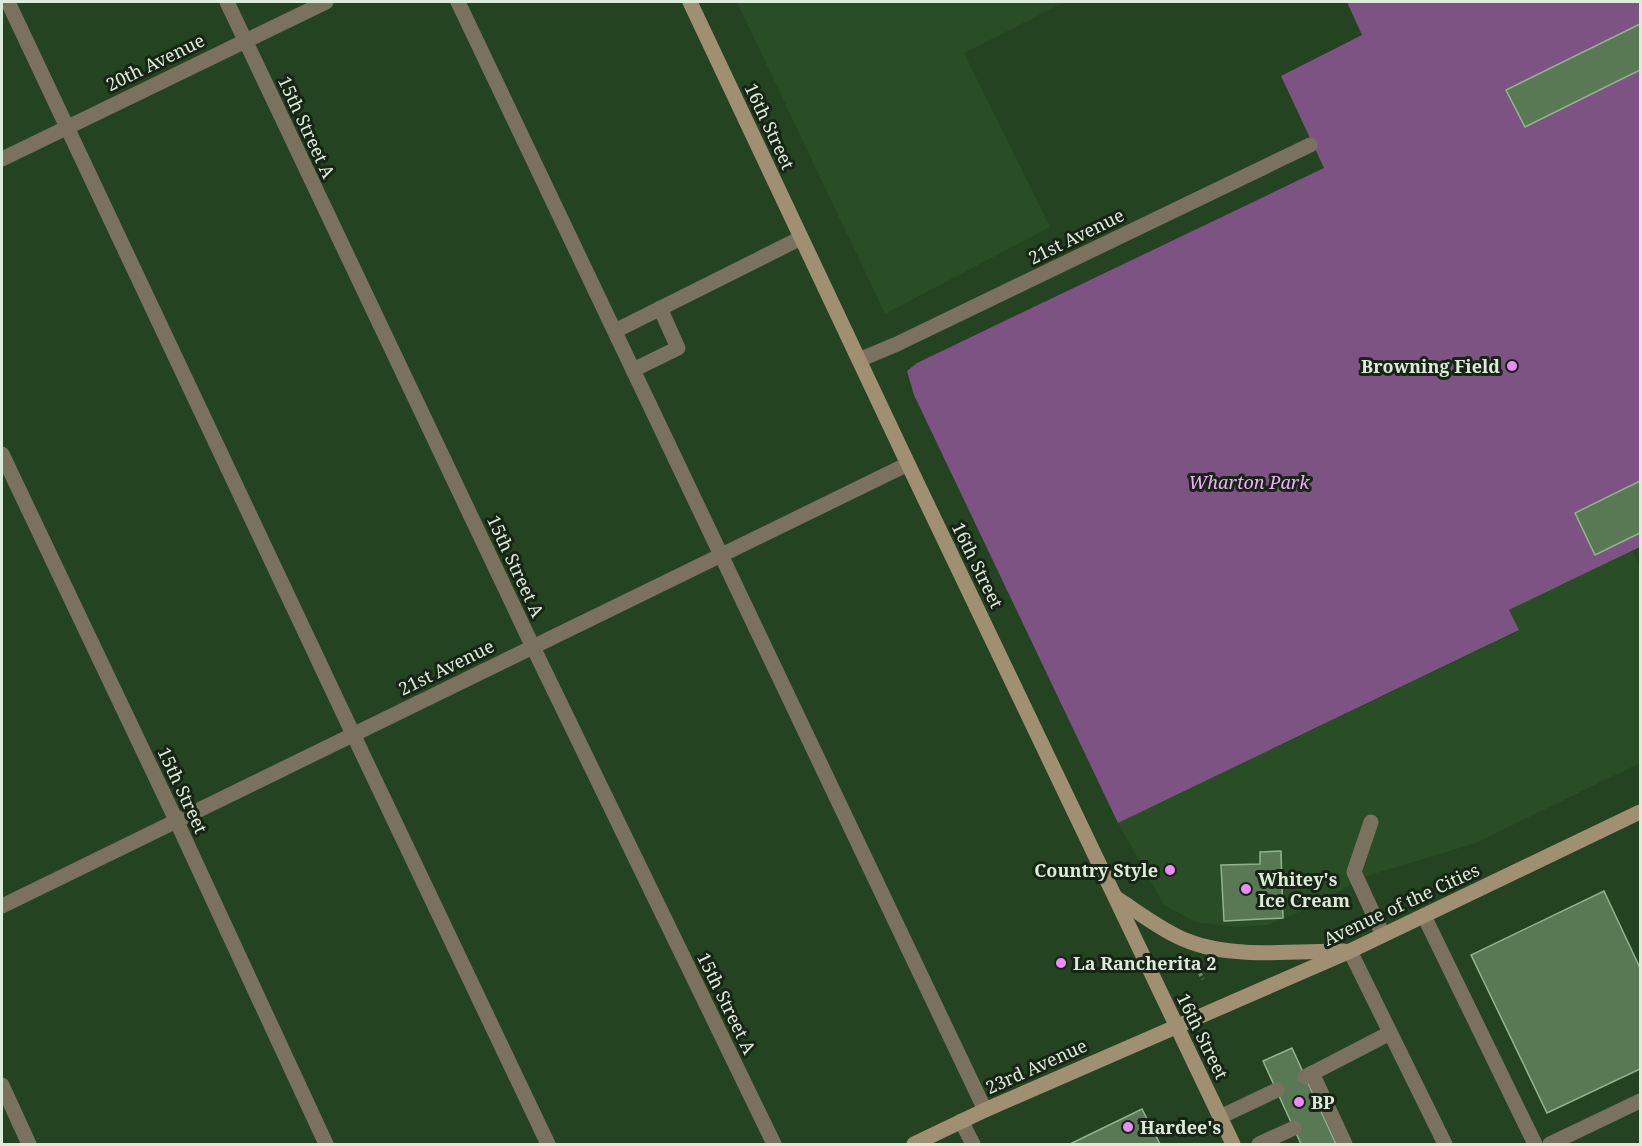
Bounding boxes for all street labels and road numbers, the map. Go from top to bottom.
street label: 20th Avenue [102,28,208,96]
street label: 15th Street A [273,72,341,182]
street label: 16th Street [740,79,800,173]
street label: 21st Avenue [1024,203,1128,269]
street label: 15th Street A [482,511,550,621]
street label: 16th Street [947,518,1009,612]
street label: 21st Avenue [394,634,498,700]
street label: 15th Street [153,743,213,837]
street label: Avenue of the Cities [1319,857,1483,951]
street label: 15th Street A [692,948,762,1058]
street label: 16th Street [1172,989,1234,1083]
street label: 23rd Avenue [981,1033,1091,1099]

